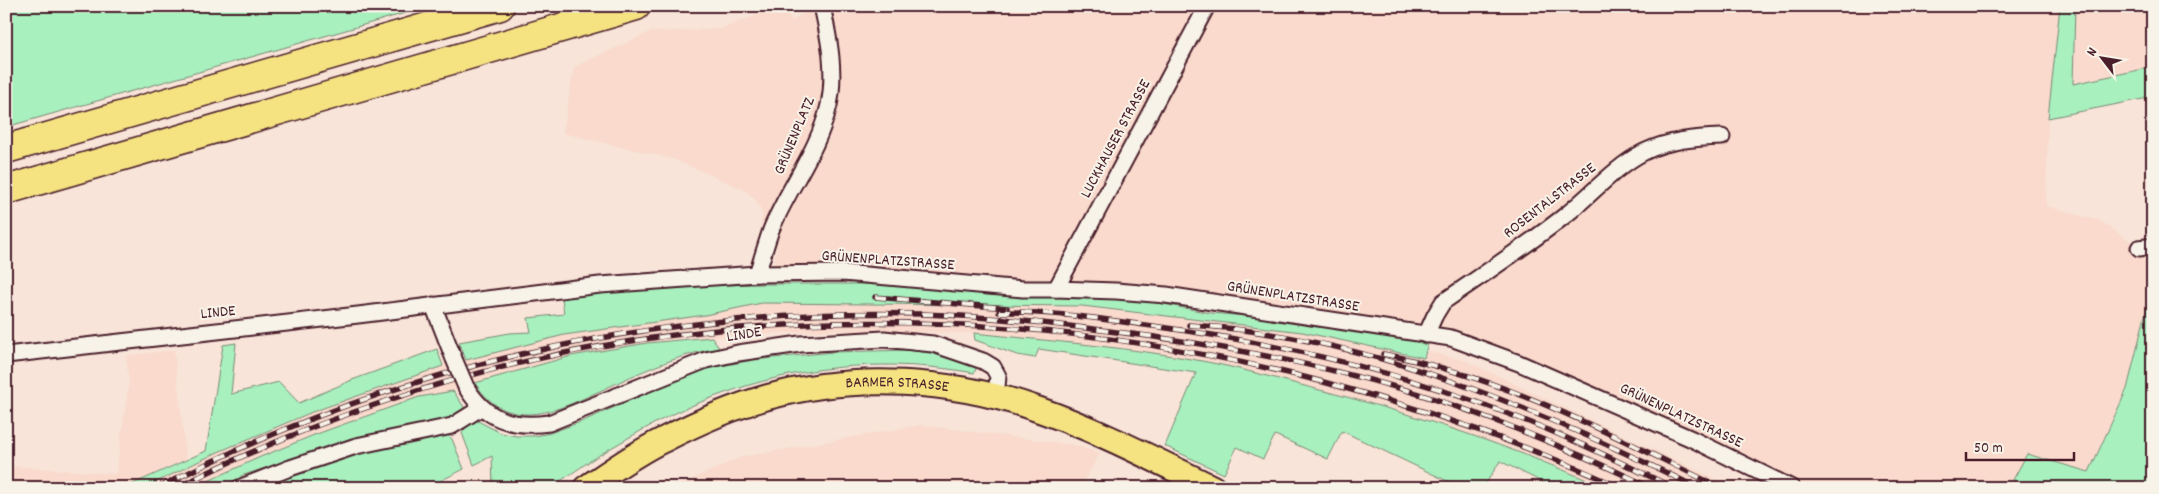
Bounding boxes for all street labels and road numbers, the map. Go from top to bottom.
street label: LUCKHAUSER STRASSE [1075,75,1157,202]
street label: GRÜNENPLATZ [768,94,822,178]
street label: ROSENTALSTRASSE [1499,157,1602,245]
street label: GRÜNENPLATZSTRASSE [821,245,956,277]
street label: GRÜNENPLATZSTRASSE [1225,275,1361,319]
street label: LINDE [199,300,237,326]
street label: LINDE [725,321,764,349]
street label: BARMER STRASSE [845,371,951,399]
street label: GRÜNENPLATZSTRASSE [1616,377,1747,455]

